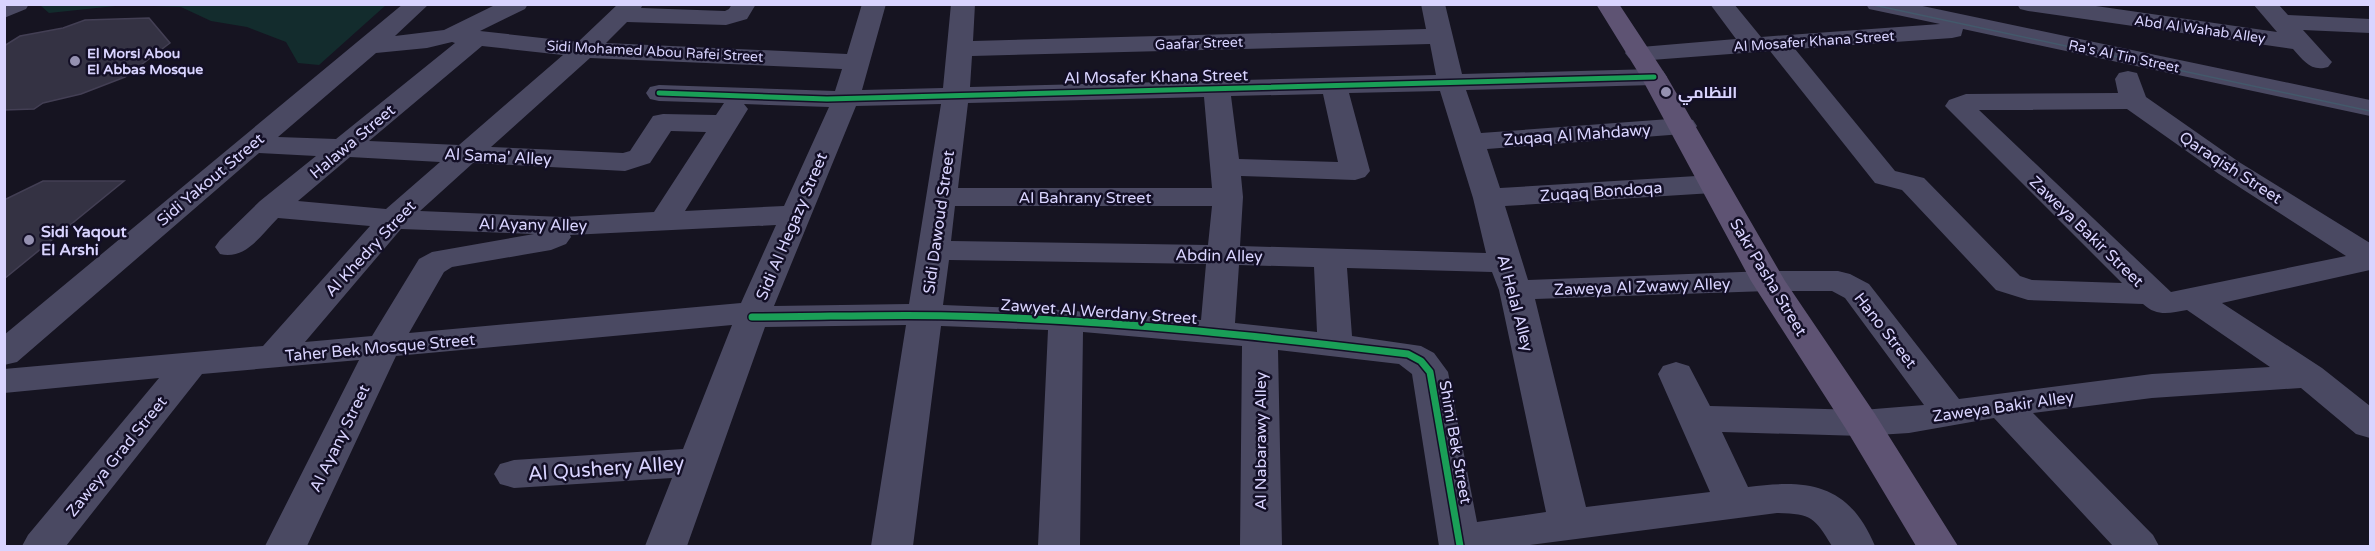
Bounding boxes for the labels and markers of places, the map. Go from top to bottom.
place label: El Morsi Abou El Abbas Mosque [87,45,203,78]
marker: El Morsi Abou El Abbas Mosque [68,54,82,68]
place label: النظامي [1678,83,1737,105]
marker: النظامي [1659,85,1673,99]
place label: Sidi Yaqout El Arshi [41,222,127,260]
marker: Sidi Yaqout El Arshi [22,233,36,247]

